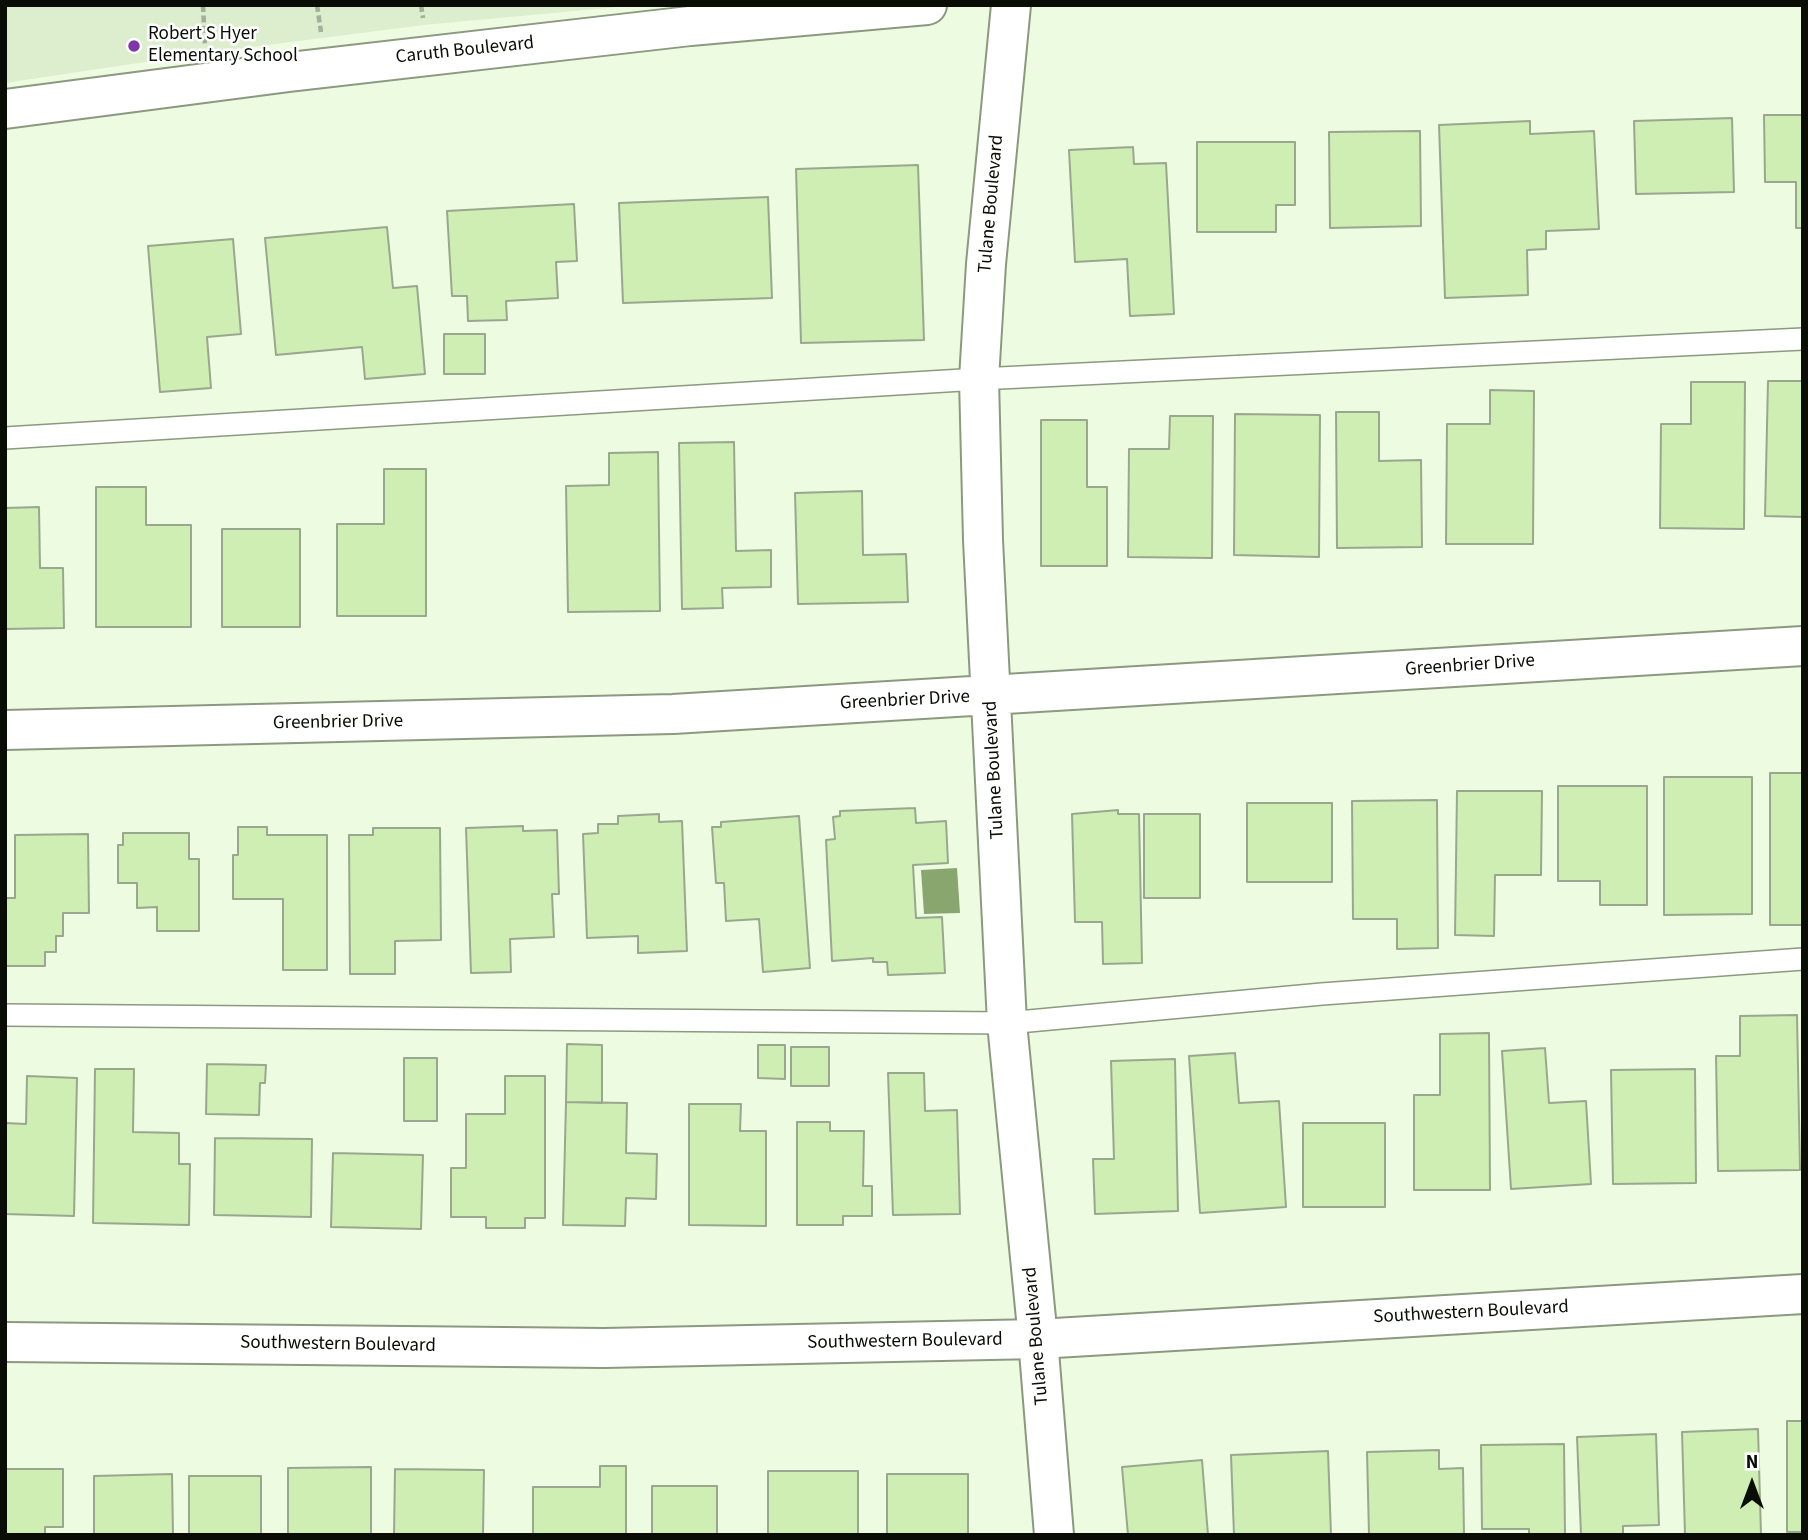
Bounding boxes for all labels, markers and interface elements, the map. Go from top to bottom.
place label: Robert S Hyer Elementary School [148,24,298,68]
street label: Caruth Boulevard [395,32,535,70]
marker: Robert S Hyer Elementary School [126,38,142,54]
street label: Tulane Boulevard [975,134,1009,274]
street label: Greenbrier Drive [1404,650,1536,682]
street label: Greenbrier Drive [839,686,971,716]
street label: Tulane Boulevard [980,700,1010,840]
street label: Greenbrier Drive [273,710,403,736]
street label: Tulane Boulevard [1020,1266,1054,1406]
street label: Southwestern Boulevard [1373,1296,1569,1330]
street label: Southwestern Boulevard [807,1329,1003,1355]
street label: Southwestern Boulevard [240,1332,436,1358]
north arrow [1717,1449,1787,1519]
text: N [1746,1449,1758,1476]

